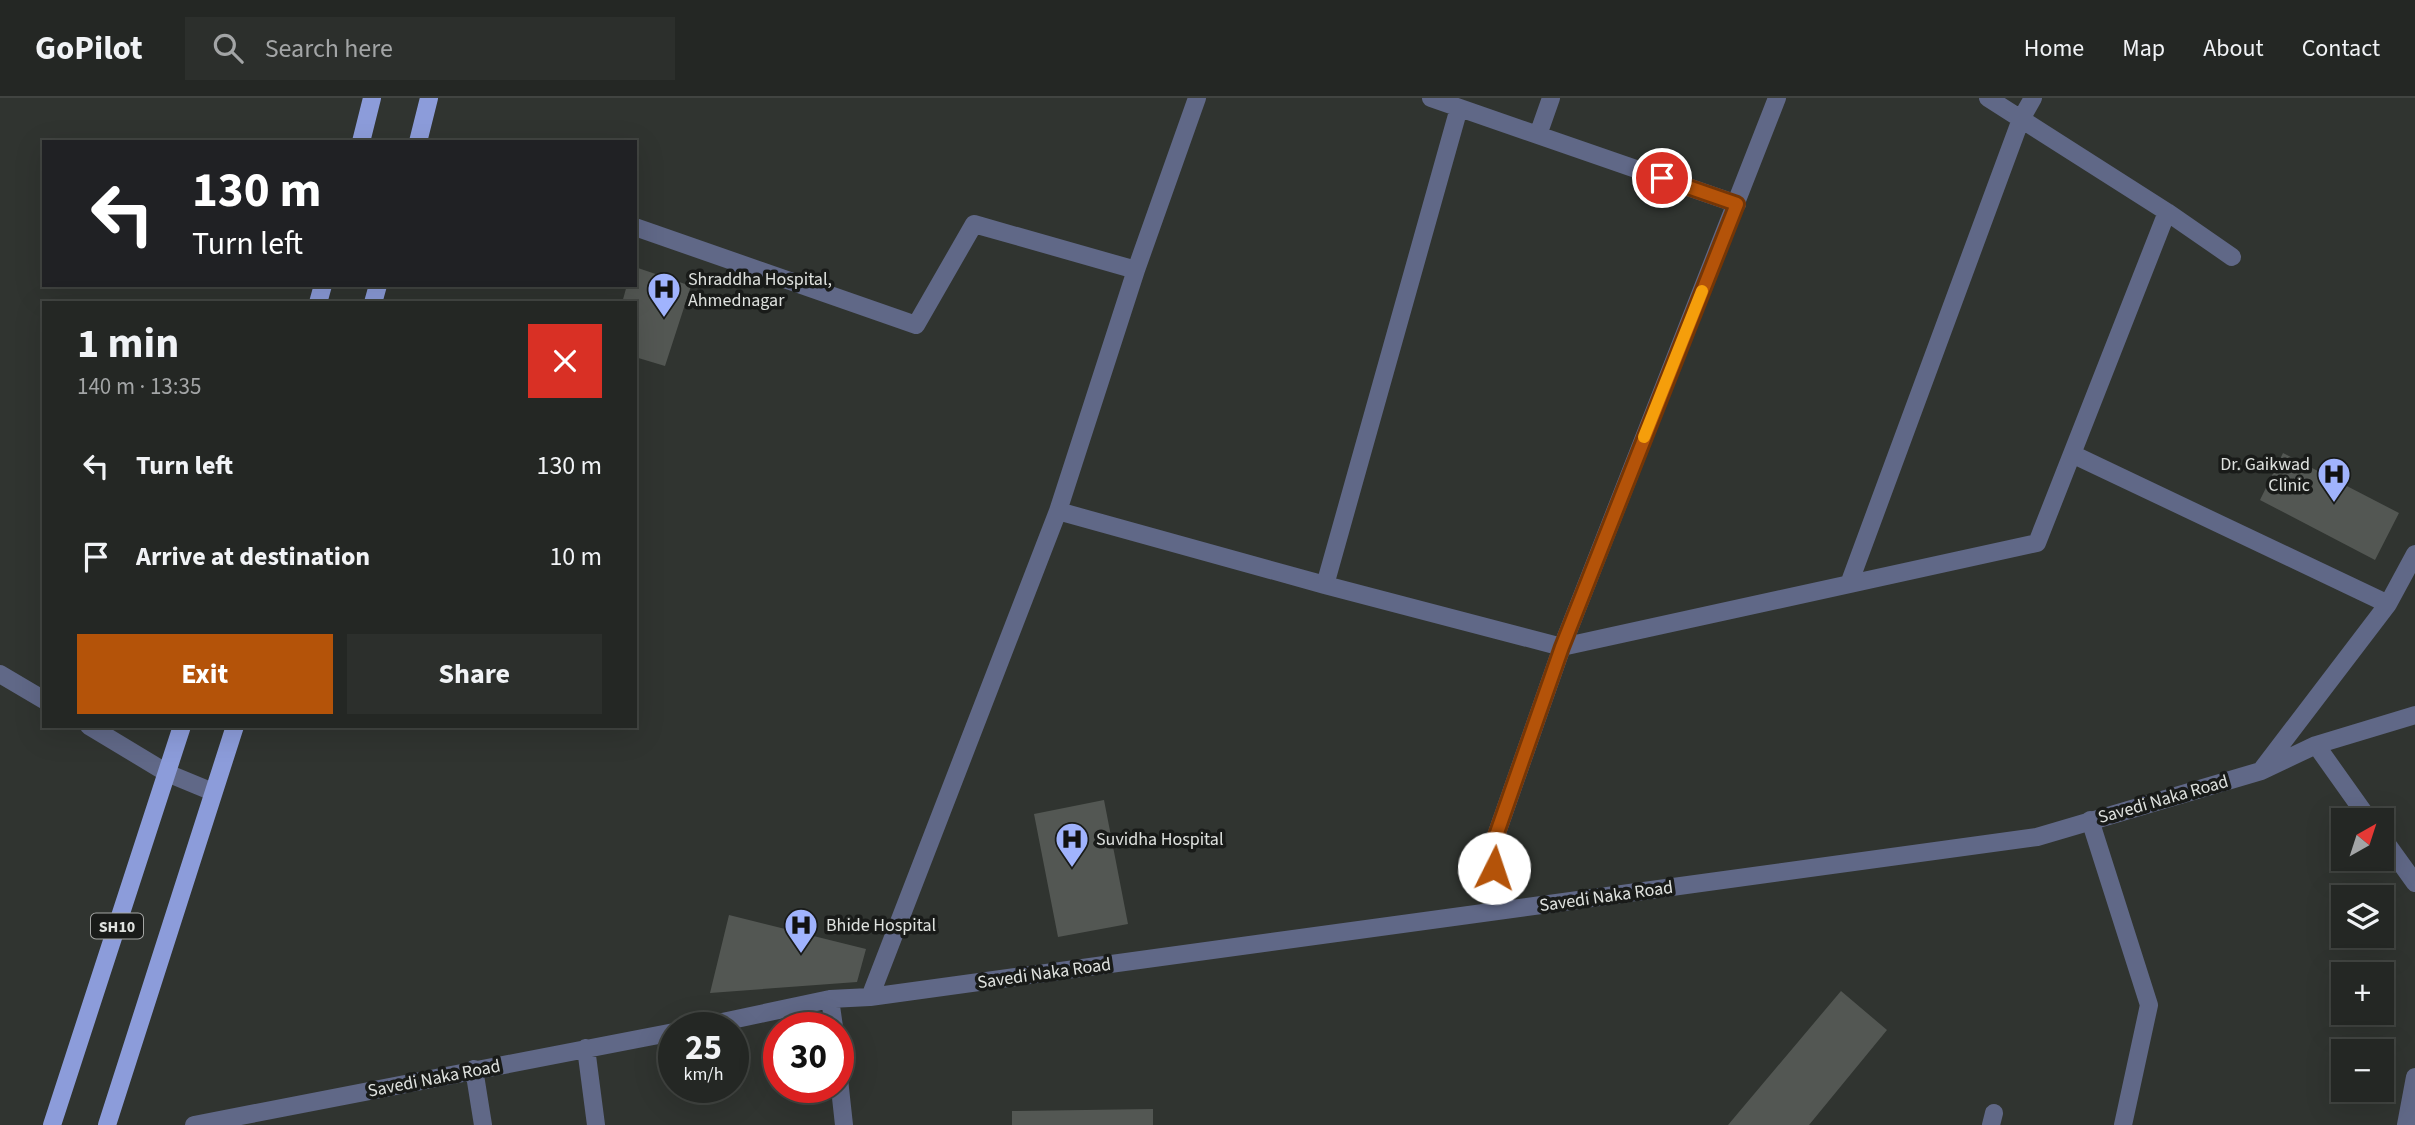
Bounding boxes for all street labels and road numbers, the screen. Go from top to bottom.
street label: Savedi Naka Road [2095,769,2231,830]
street label: Savedi Naka Road [1538,875,1675,918]
road number: SH10 [91,914,143,939]
street label: Savedi Naka Road [976,952,1113,995]
street label: Savedi Naka Road [366,1053,503,1104]

